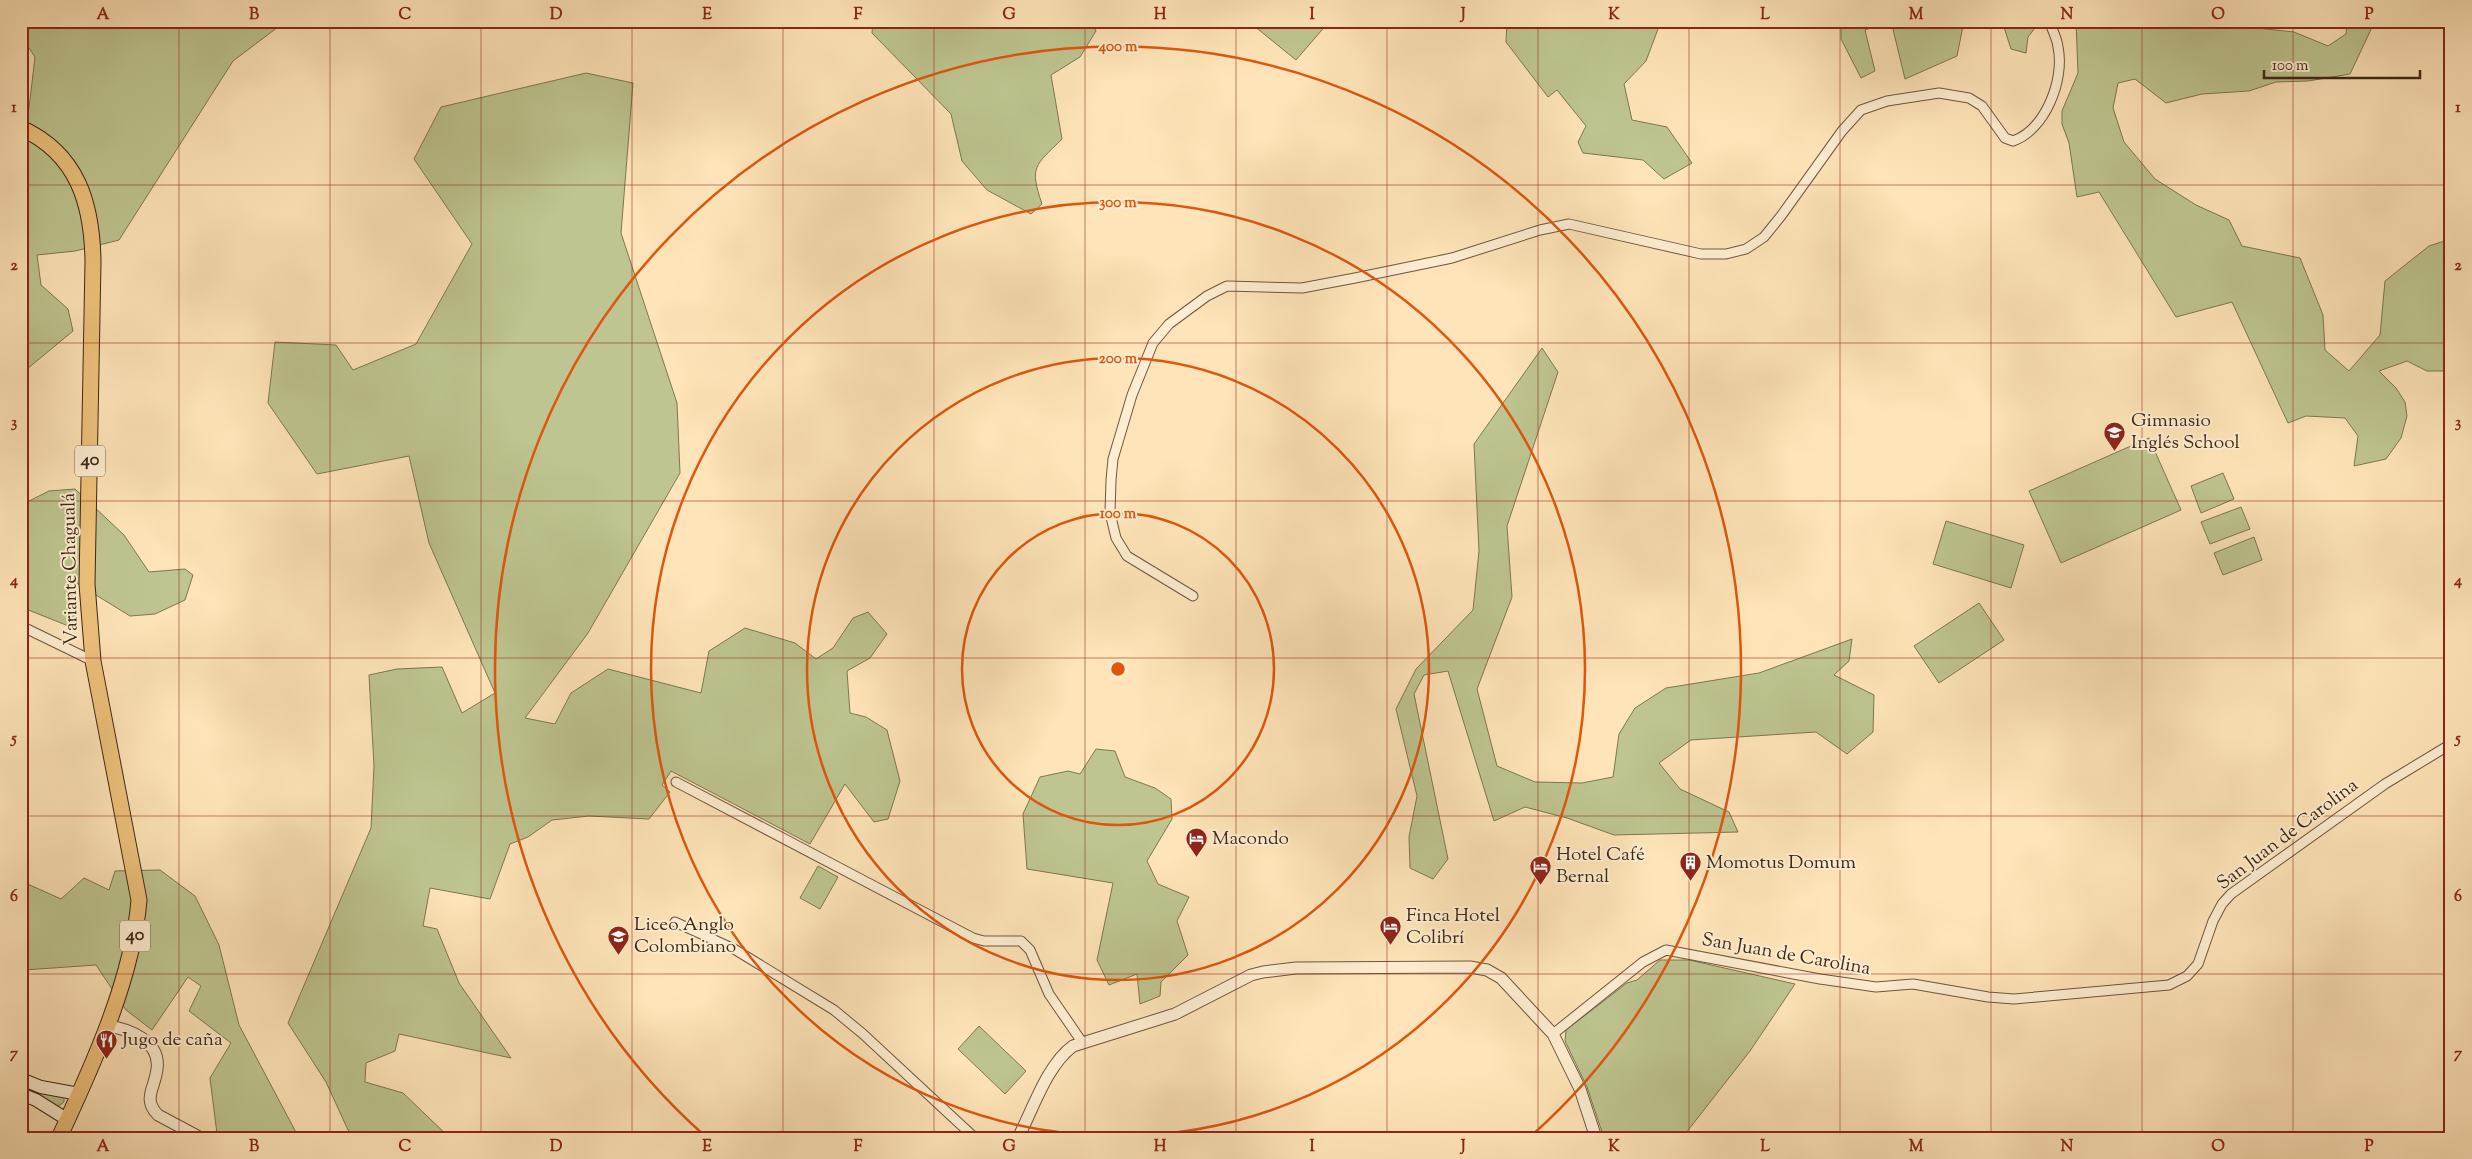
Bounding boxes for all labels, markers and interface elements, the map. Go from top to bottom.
text: A [97,4,110,27]
text: B [249,4,259,27]
text: C [399,4,412,27]
text: D [550,4,563,27]
text: E [702,4,712,27]
text: F [854,4,863,27]
text: G [1002,4,1016,27]
text: H [1154,4,1167,27]
text: I [1309,4,1315,27]
text: J [1459,4,1466,27]
text: K [1608,4,1620,27]
text: L [1760,4,1770,27]
text: M [1909,4,1924,27]
text: N [2061,4,2074,27]
text: O [2211,4,2225,27]
text: P [2364,4,2374,27]
text: 400 m [1098,37,1138,58]
scale bar [2264,48,2421,80]
text: 100 m [2272,56,2309,77]
text: 1 [11,97,17,120]
text: 1 [2455,97,2461,120]
text: 300 m [1099,193,1137,214]
text: 2 [10,255,18,278]
text: 2 [2454,255,2462,278]
text: 200 m [1099,349,1138,370]
place label: Gimnasio Inglés School [2131,408,2240,457]
text: 3 [11,412,18,435]
text: 3 [2455,412,2462,435]
school or university icon: Gimnasio Inglés School [2103,420,2127,451]
road number: 40 [75,446,105,476]
street label: Variante Chagualá [56,492,86,645]
text: 100 m [1100,504,1137,525]
text: 4 [9,570,18,593]
text: 4 [2453,570,2462,593]
centre of rings [1109,660,1127,678]
text: 5 [9,728,17,751]
text: 5 [2453,728,2461,751]
street label: San Juan de Carolina [2212,773,2365,897]
place label: Macondo [1212,826,1289,853]
hotel icon: Macondo [1184,827,1208,858]
place label: Hotel Café Bernal [1556,842,1645,891]
place label: Momotus Domum [1706,850,1856,877]
building icon: Momotus Domum [1678,851,1702,882]
hotel icon: Hotel Café Bernal [1528,854,1552,885]
text: 6 [10,886,18,909]
text: 6 [2454,886,2462,909]
place label: Finca Hotel Colibrí [1406,903,1500,952]
place label: Liceo Anglo Colombiano [634,912,736,961]
hotel icon: Finca Hotel Colibrí [1378,915,1402,946]
road number: 40 [120,920,150,951]
school or university icon: Liceo Anglo Colombiano [606,924,630,955]
street label: San Juan de Carolina [1699,927,1873,983]
place label: Jugo de caña [121,1027,223,1054]
restaurant icon: Jugo de caña [94,1028,118,1059]
text: 7 [10,1043,19,1066]
text: 7 [2454,1043,2463,1066]
text: A [97,1136,110,1159]
text: B [249,1136,259,1159]
text: C [399,1136,412,1159]
text: D [550,1136,563,1159]
text: E [702,1136,712,1159]
text: F [854,1136,863,1159]
text: G [1002,1136,1016,1159]
text: H [1154,1136,1167,1159]
text: I [1309,1136,1315,1159]
text: J [1459,1136,1466,1159]
text: K [1608,1136,1620,1159]
text: L [1760,1136,1770,1159]
text: M [1909,1136,1924,1159]
text: N [2061,1136,2074,1159]
text: O [2211,1136,2225,1159]
text: P [2364,1136,2374,1159]

